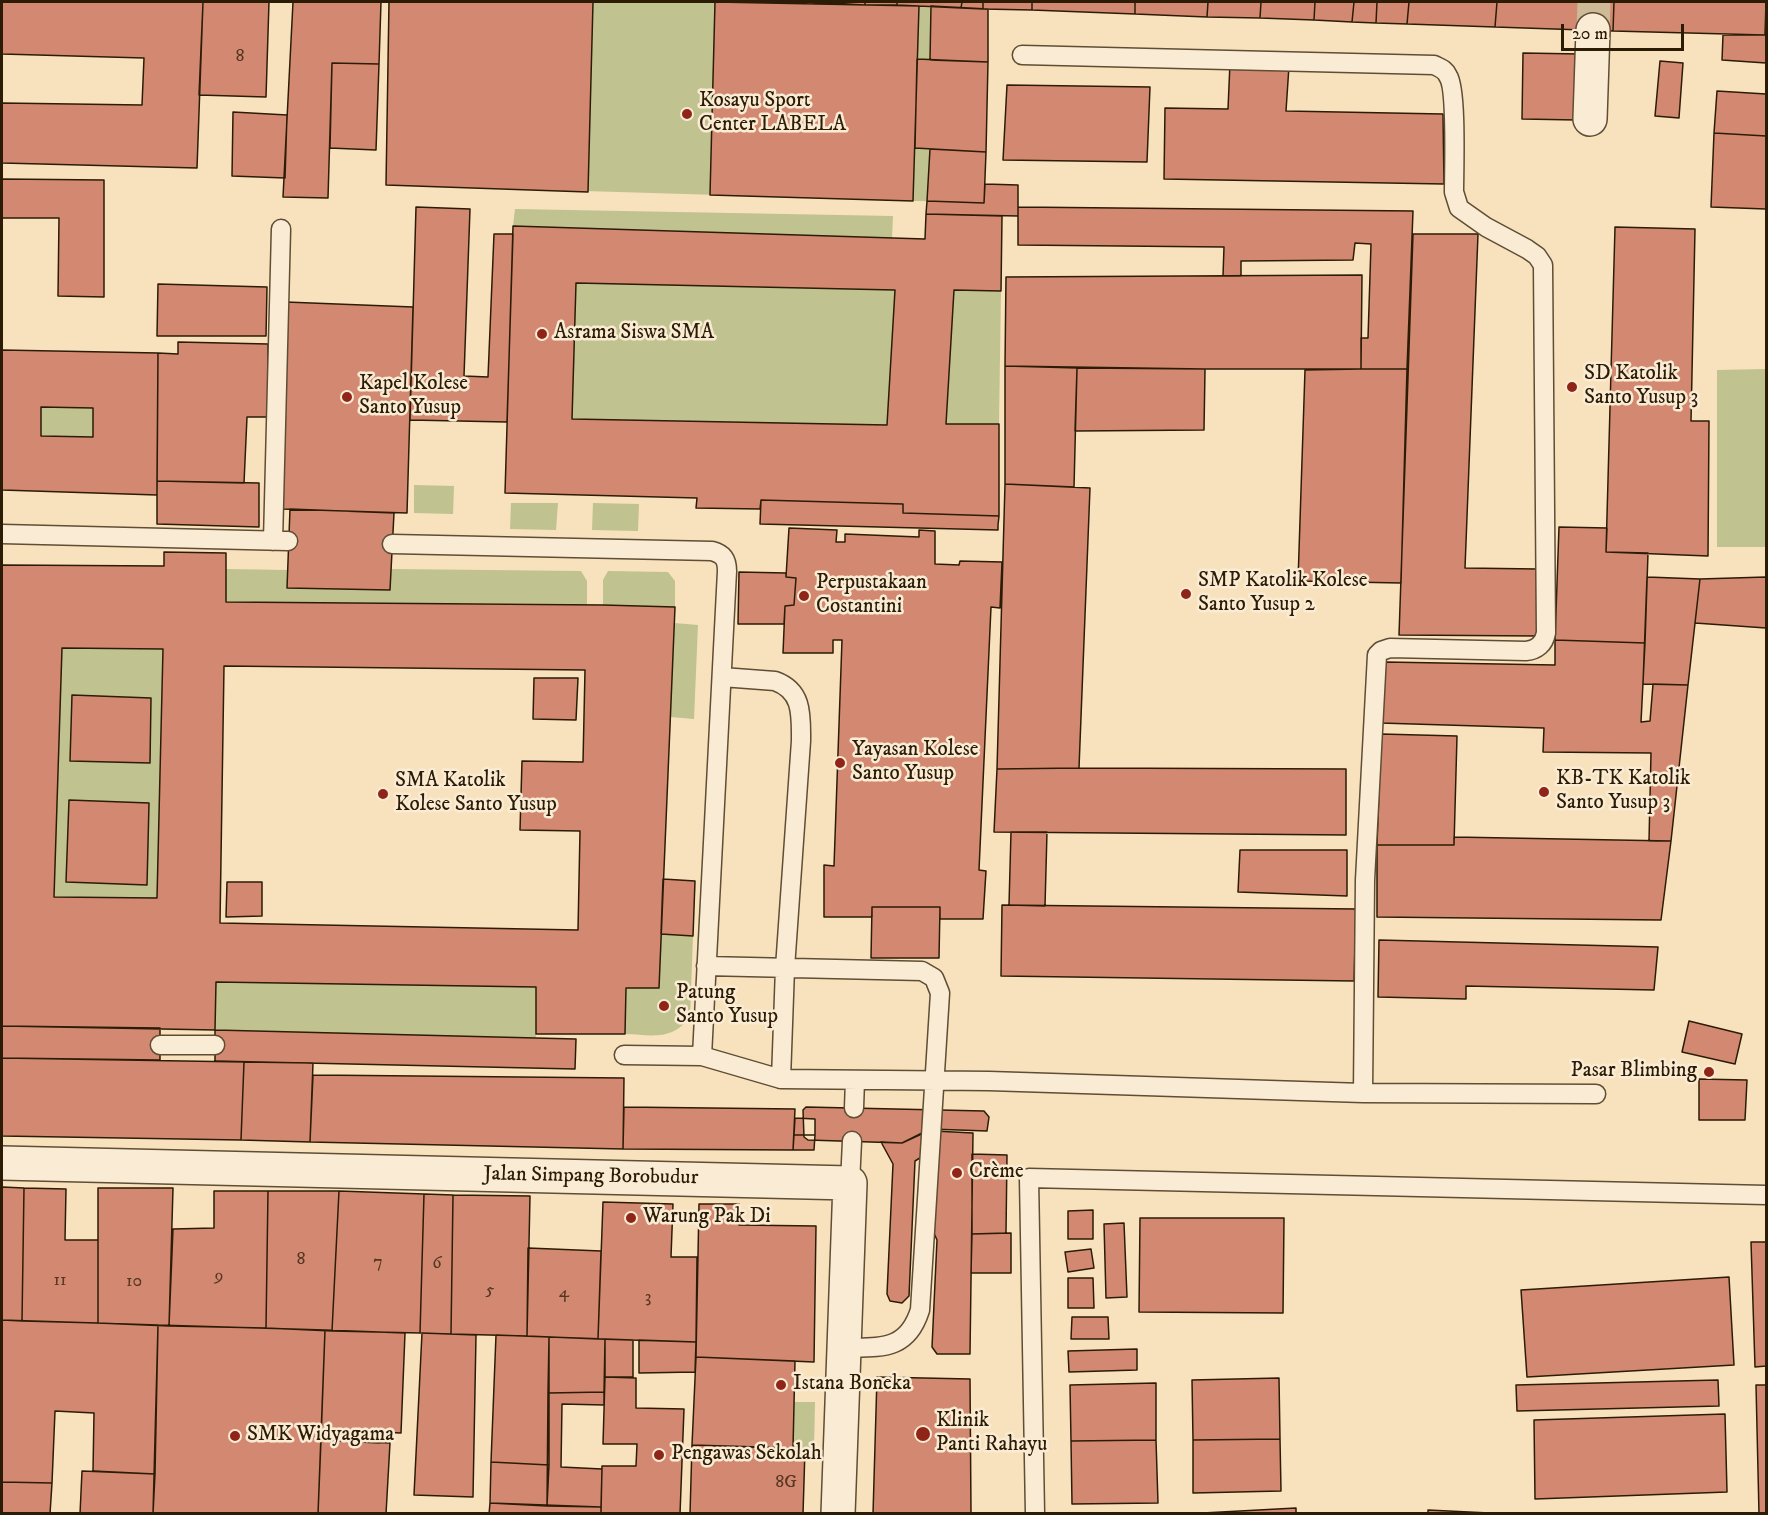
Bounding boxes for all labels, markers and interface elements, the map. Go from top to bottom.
scale bar [1564,12,1687,50]
text: 20 m [1572,23,1608,45]
house number: 8 [235,46,245,68]
place label: Kosayu Sport Center LABELA [699,89,846,139]
marker: Kosayu Sport Center LABELA [680,107,694,121]
place label: Asrama Siswa SMA [554,321,714,347]
marker: Asrama Siswa SMA [535,327,549,341]
place label: SD Katolik Santo Yusup 3 [1584,362,1698,412]
place label: Kapel Kolese Santo Yusup [359,372,468,422]
marker: SD Katolik Santo Yusup 3 [1565,380,1579,394]
marker: Kapel Kolese Santo Yusup [340,390,354,404]
place label: SMP Katolik Kolese Santo Yusup 2 [1198,569,1367,619]
place label: Perpustakaan Costantini [816,571,927,621]
marker: SMP Katolik Kolese Santo Yusup 2 [1179,587,1193,601]
marker: Perpustakaan Costantini [797,589,811,603]
place label: Yayasan Kolese Santo Yusup [852,738,978,788]
marker: Yayasan Kolese Santo Yusup [833,756,847,770]
place label: KB-TK Katolik Santo Yusup 3 [1556,767,1690,817]
place label: SMA Katolik Kolese Santo Yusup [395,769,557,819]
marker: KB-TK Katolik Santo Yusup 3 [1537,785,1551,799]
marker: SMA Katolik Kolese Santo Yusup [376,787,390,801]
place label: Patung Santo Yusup [676,981,778,1031]
marker: Patung Santo Yusup [657,999,671,1013]
place label: Pasar Blimbing [1571,1059,1697,1085]
marker: Pasar Blimbing [1702,1065,1716,1079]
place label: Crème [969,1160,1024,1186]
street label: Jalan Simpang Borobudur [483,1163,699,1191]
marker: Crème [950,1166,964,1180]
place label: Warung Pak Di [643,1205,771,1231]
marker: Warung Pak Di [624,1211,638,1225]
house number: 8 [296,1249,306,1271]
house number: 7 [373,1252,383,1274]
house number: 6 [432,1253,442,1275]
house number: 9 [215,1266,223,1288]
house number: 11 [53,1270,67,1292]
house number: 10 [126,1271,142,1293]
house number: 5 [486,1280,494,1302]
house number: 4 [559,1282,569,1304]
house number: 3 [645,1287,651,1309]
place label: Istana Boneka [793,1372,911,1398]
marker: Istana Boneka [774,1378,788,1392]
place label: Klinik Panti Rahayu [936,1409,1047,1459]
place label: SMK Widyagama [247,1423,394,1449]
marker: Klinik Panti Rahayu [914,1425,932,1443]
marker: SMK Widyagama [228,1429,242,1443]
place label: Pengawas Sekolah [671,1442,822,1468]
marker: Pengawas Sekolah [652,1448,666,1462]
house number: 8G [775,1472,797,1494]

